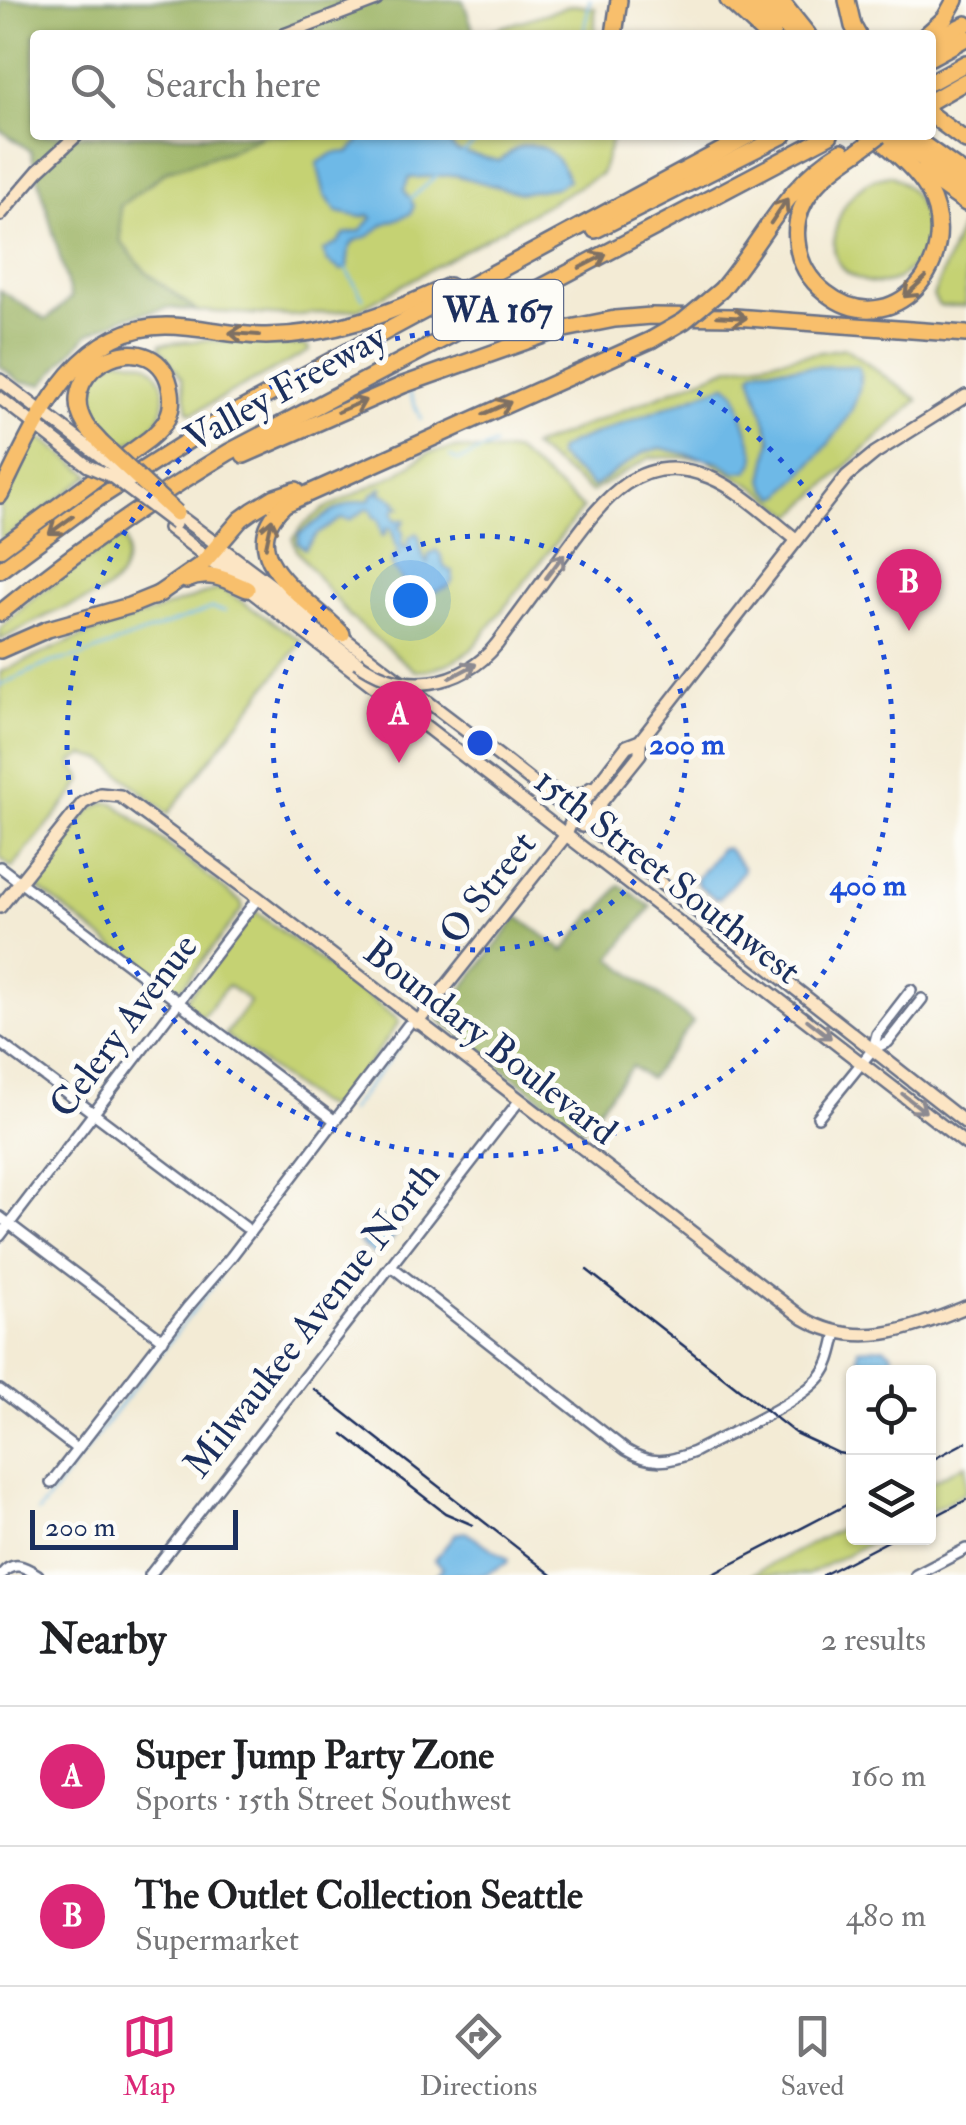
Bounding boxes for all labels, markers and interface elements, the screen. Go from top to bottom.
search box [30,30,936,140]
icon: search [65,58,120,113]
text: Search here [145,61,321,109]
one-way arrow [768,198,789,226]
one-way arrow [577,251,607,270]
one-way arrow [903,275,928,298]
road number: WA 167 [433,280,563,340]
one-way arrow [716,308,748,327]
street label: Valley Freeway [176,312,396,463]
one-way arrow [228,325,261,344]
one-way arrow [336,396,367,414]
one-way arrow [481,398,511,417]
one-way arrow [47,514,75,535]
one-way arrow [261,518,280,550]
pin: B [876,548,942,631]
one-way arrow [544,552,565,580]
your location [385,575,436,626]
one-way arrow [448,661,478,680]
pin: A [366,680,432,763]
centre of rings [462,725,498,761]
text: 200 m [649,726,725,763]
street label: 15th Street Southwest [525,757,810,995]
street label: O Street [429,821,547,954]
text: 400 m [829,867,907,904]
street label: Celery Avenue [39,924,209,1127]
street label: Boundary Boulevard [354,928,627,1156]
one-way arrow [805,1018,831,1040]
one-way arrow [900,1092,926,1114]
street label: Milwaukee Avenue North [173,1152,450,1487]
map controls [846,1365,936,1545]
button: locate [846,1365,936,1455]
button: layers [846,1455,936,1545]
scale bar [30,1505,238,1550]
text: 200 m [45,1510,116,1545]
text: Nearby [40,1614,166,1666]
text: 2 results [821,1620,926,1660]
text: Super Jump Party Zone [135,1732,494,1780]
text: A [62,1756,83,1796]
text: 160 m [851,1756,926,1796]
text: Sports · 15th Street Southwest [135,1780,511,1820]
text: The Outlet Collection Seattle [135,1872,583,1920]
text: B [62,1896,83,1936]
text: 480 m [846,1896,926,1936]
text: Supermarket [135,1920,299,1960]
tab: Map [122,2009,177,2104]
tab: Directions [420,2009,537,2104]
tab: Saved [780,2009,844,2104]

